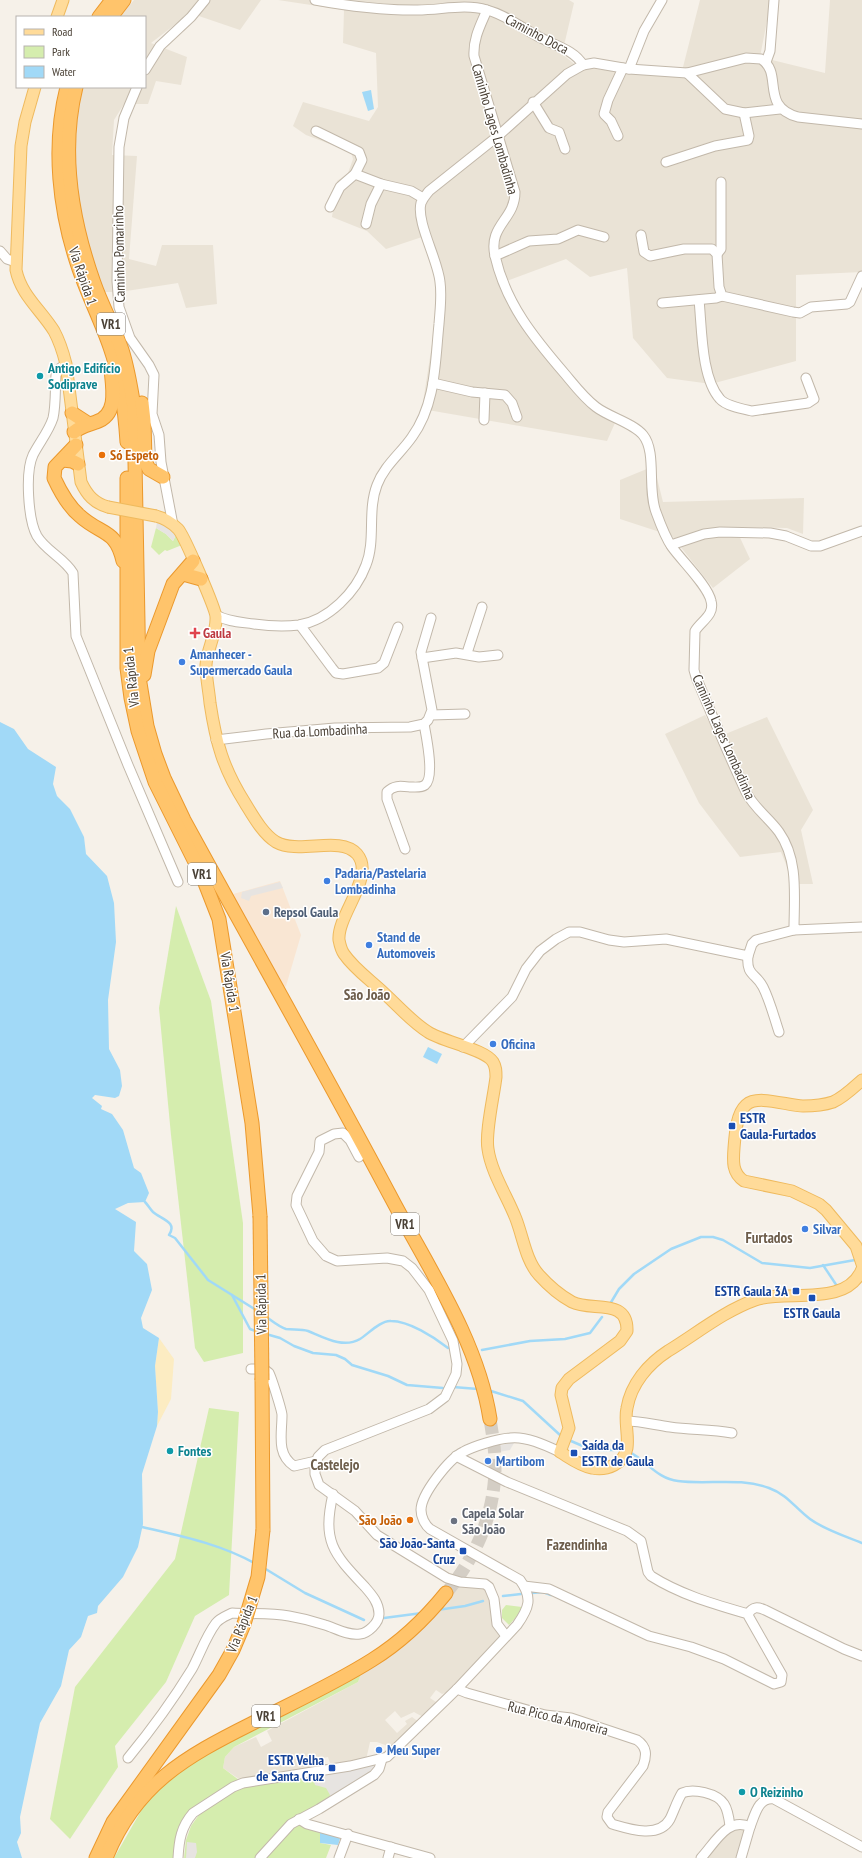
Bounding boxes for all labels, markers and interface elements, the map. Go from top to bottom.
street label: Caminho Doca [502,10,572,58]
legend [16,16,146,88]
text: Road [52,24,72,39]
text: Park [52,44,70,59]
street label: Caminho Lages Lombadinha [468,62,522,196]
text: Water [52,64,77,79]
street label: Caminho Pomarinho [109,205,129,303]
street label: Via Rápida 1 [64,244,101,308]
road number: VR1 [97,313,125,335]
place label: Antigo Edifício Sodiprave [47,359,120,393]
marker: Antigo Edifício Sodiprave [35,371,45,381]
place label: Só Espeto [110,446,159,464]
marker: Só Espeto [97,450,107,460]
place label: Gaula [203,624,231,642]
marker: Gaula [190,628,200,638]
place label: Amanhecer - Supermercado Gaula [189,645,292,679]
street label: Via Rápida 1 [119,646,143,709]
marker: Amanhecer - Supermercado Gaula [177,657,187,667]
street label: Caminho Lages Lombadinha [688,672,760,802]
street label: Rua da Lombadinha [272,720,368,742]
road number: VR1 [188,863,216,885]
place label: Padaria/Pastelaria Lombadinha [335,864,427,898]
marker: Padaria/Pastelaria Lombadinha [322,876,332,886]
place label: Repsol Gaula [274,903,338,921]
marker: Repsol Gaula [261,907,271,917]
place label: Stand de Automoveis [376,928,436,962]
marker: Stand de Automoveis [364,940,374,950]
street label: Via Rápida 1 [216,950,244,1013]
district label: São João [344,985,391,1004]
place label: Oficina [501,1035,536,1053]
marker: Oficina [488,1039,498,1049]
place label: ESTR Gaula-Furtados [740,1109,816,1143]
marker: ESTR Gaula-Furtados [727,1121,737,1131]
road number: VR1 [391,1213,419,1235]
place label: Silvar [813,1220,842,1238]
marker: Silvar [800,1224,810,1234]
district label: Furtados [746,1228,792,1247]
street label: Via Rápida 1 [251,1274,271,1335]
place label: ESTR Gaula 3A [715,1282,789,1300]
marker: ESTR Gaula 3A [791,1286,801,1296]
marker: ESTR Gaula [807,1293,817,1303]
place label: ESTR Gaula [784,1304,841,1322]
place label: Saída da ESTR de Gaula [582,1436,654,1470]
place label: Fontes [178,1442,211,1460]
marker: Fontes [165,1446,175,1456]
marker: Saída da ESTR de Gaula [569,1448,579,1458]
place label: Martibom [496,1452,544,1470]
district label: Castelejo [310,1455,360,1474]
marker: Martibom [483,1456,493,1466]
place label: Capela Solar São João [462,1504,525,1538]
place label: São João [359,1511,402,1529]
marker: São João [405,1515,415,1525]
marker: Capela Solar São João [449,1516,459,1526]
place label: São João-Santa Cruz [379,1534,455,1568]
district label: Fazendinha [547,1535,608,1554]
marker: São João-Santa Cruz [458,1546,468,1556]
street label: Via Rápida 1 [222,1593,262,1656]
street label: Rua Pico da Amoreira [506,1697,610,1739]
road number: VR1 [252,1705,280,1727]
place label: Meu Super [387,1741,441,1759]
marker: Meu Super [374,1745,384,1755]
place label: ESTR Velha de Santa Cruz [256,1751,324,1785]
marker: ESTR Velha de Santa Cruz [327,1763,337,1773]
place label: O Reizinho [750,1783,803,1801]
marker: O Reizinho [737,1787,747,1797]

